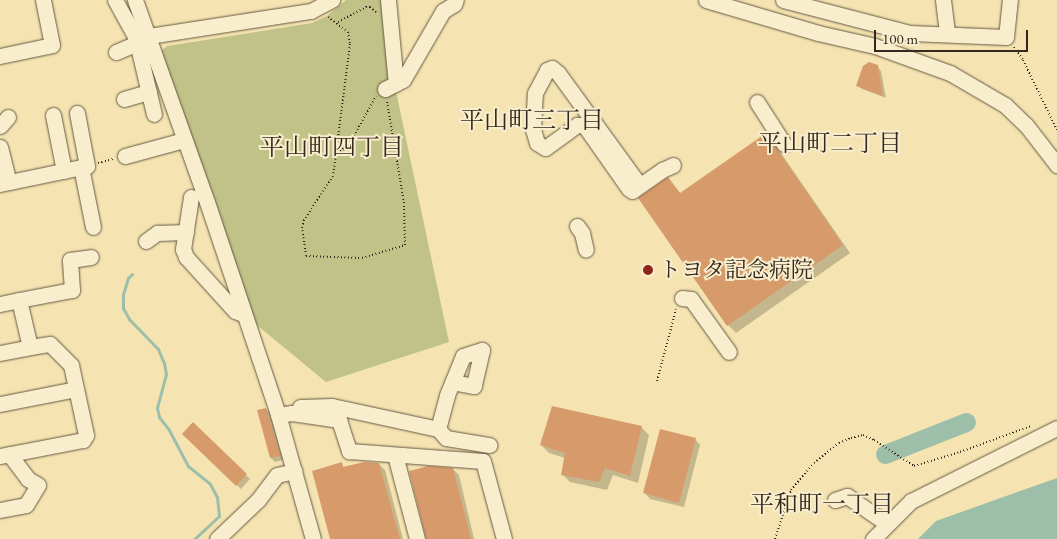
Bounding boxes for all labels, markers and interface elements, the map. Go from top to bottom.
scale bar [877,20,1031,52]
text: 100 m [882,29,918,48]
district label: 平山町三丁目 [460,106,604,134]
district label: 平山町二丁目 [758,129,902,157]
district label: 平山町四丁目 [260,133,404,161]
place label: トヨタ記念病院 [659,257,813,283]
marker: トヨタ記念病院 [641,263,655,277]
district label: 平和町一丁目 [750,490,894,518]

